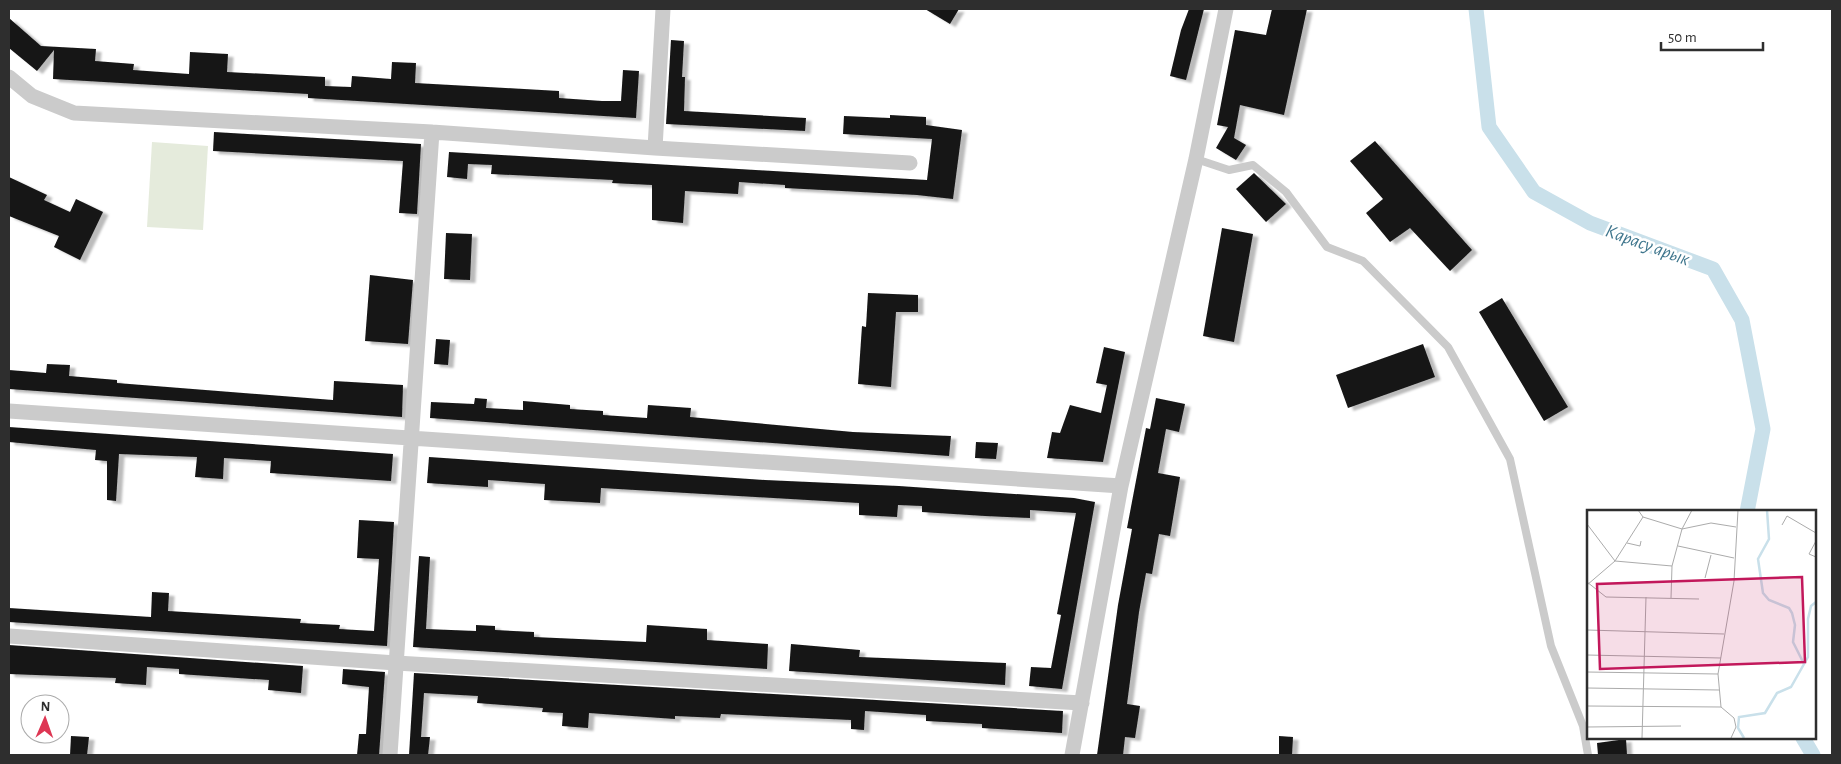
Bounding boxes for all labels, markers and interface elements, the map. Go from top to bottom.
scale bar [1661,20,1764,52]
text: 50 m [1668,30,1697,45]
water label: Карасу арык [1603,221,1692,269]
inset map [1587,510,1816,739]
north arrow [20,694,70,744]
text: N [40,700,51,714]

